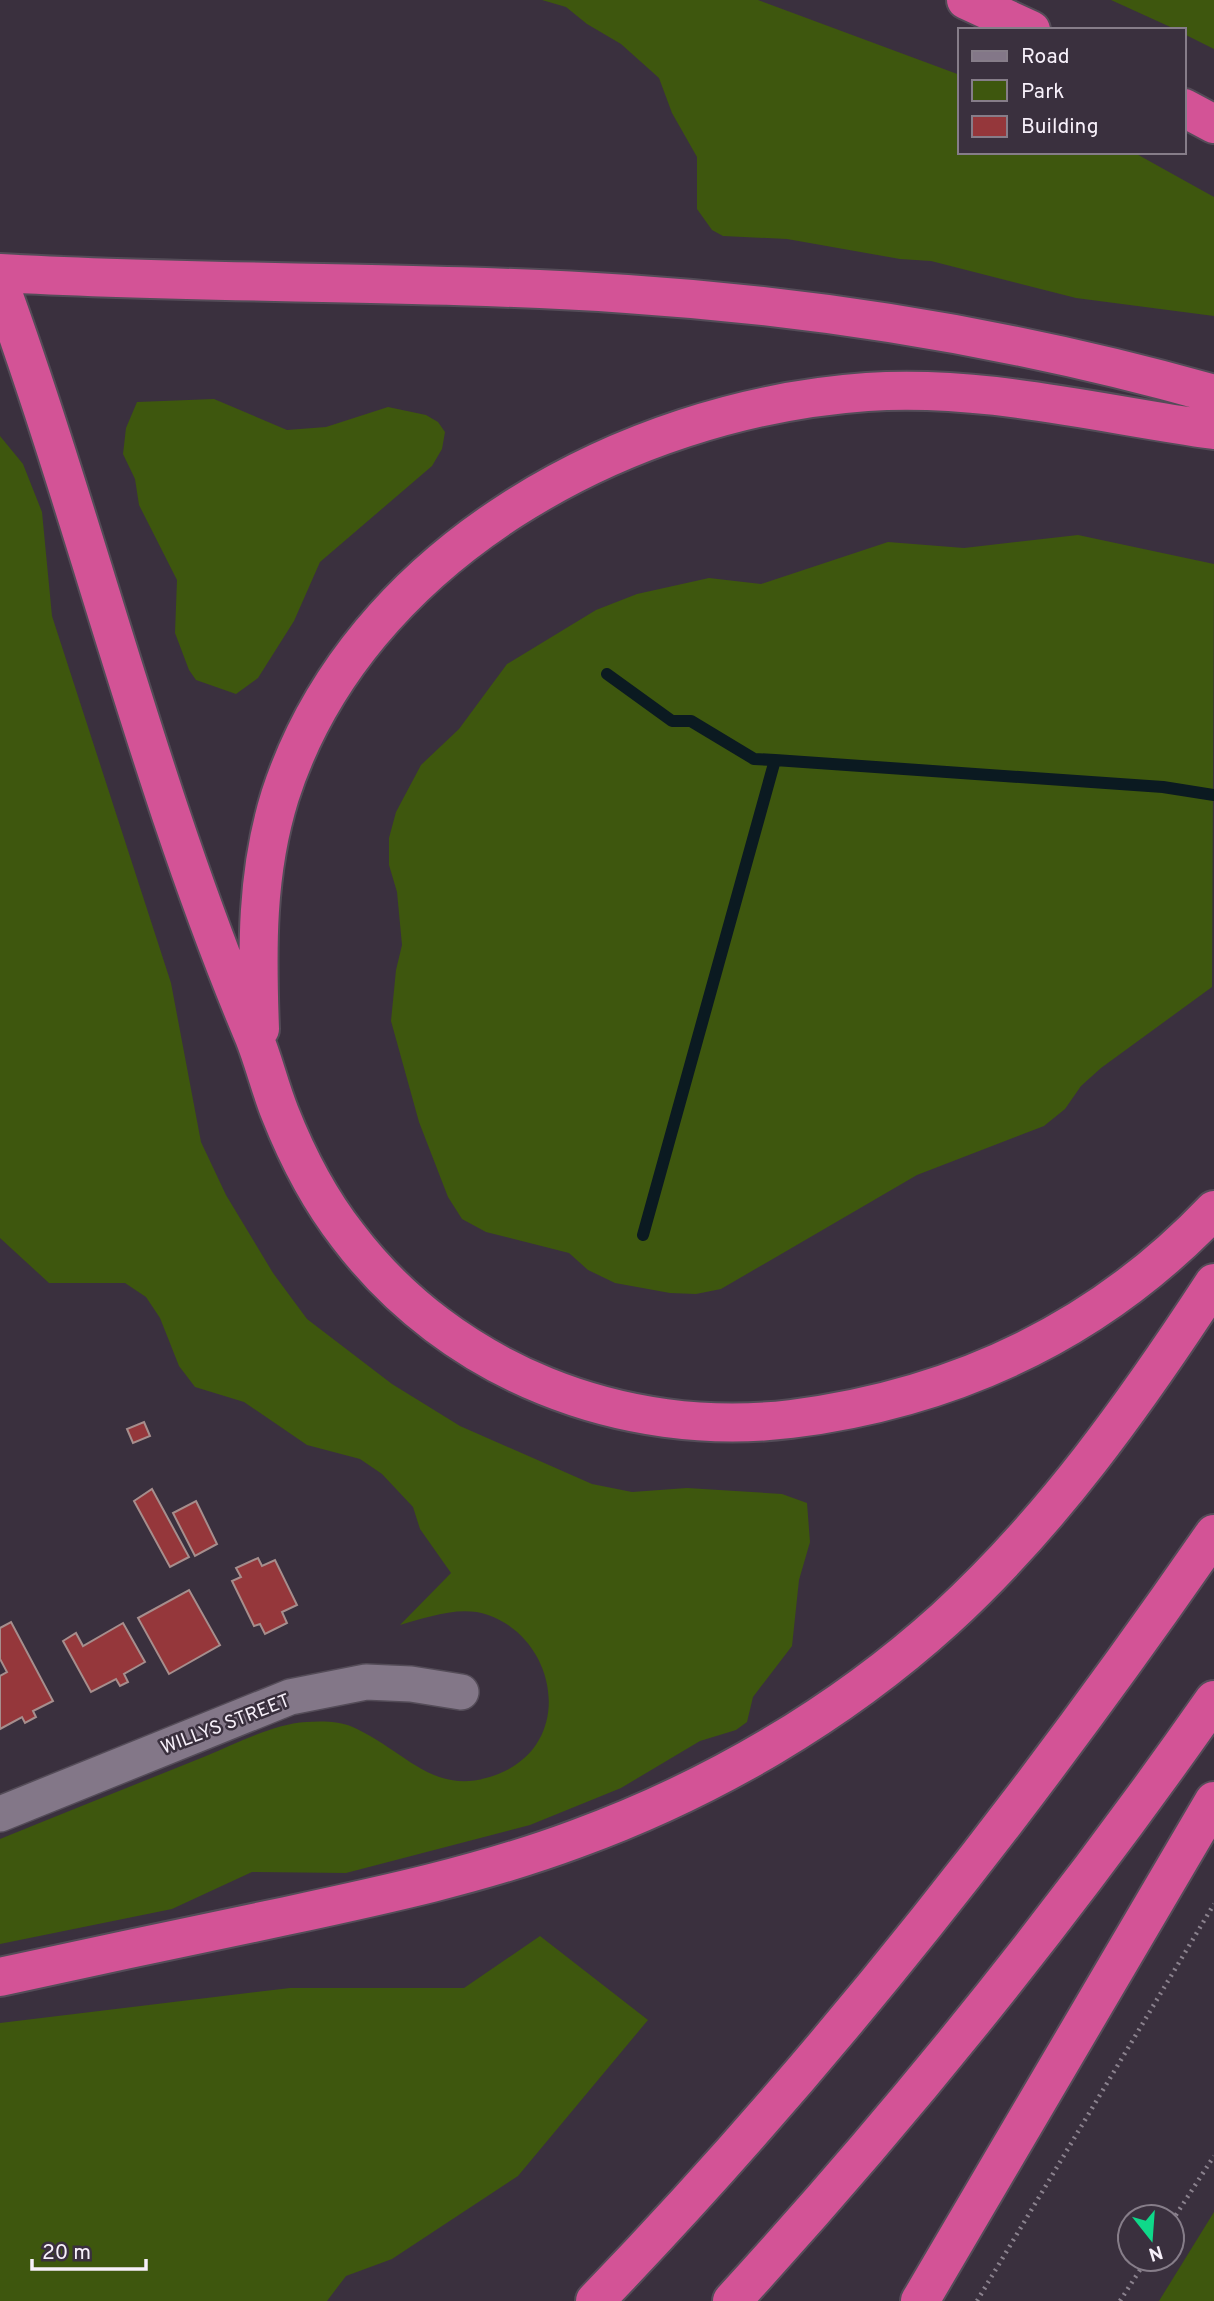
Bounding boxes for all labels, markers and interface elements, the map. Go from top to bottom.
legend [958,28,1186,154]
text: Road [1021,44,1070,71]
text: Park [1021,79,1064,106]
text: Building [1021,114,1099,141]
street label: WILLYS STREET [158,1689,294,1761]
north arrow [1116,2203,1186,2273]
scale bar [32,2228,145,2272]
text: N [1145,2239,1165,2266]
text: 20 m [42,2240,91,2267]

